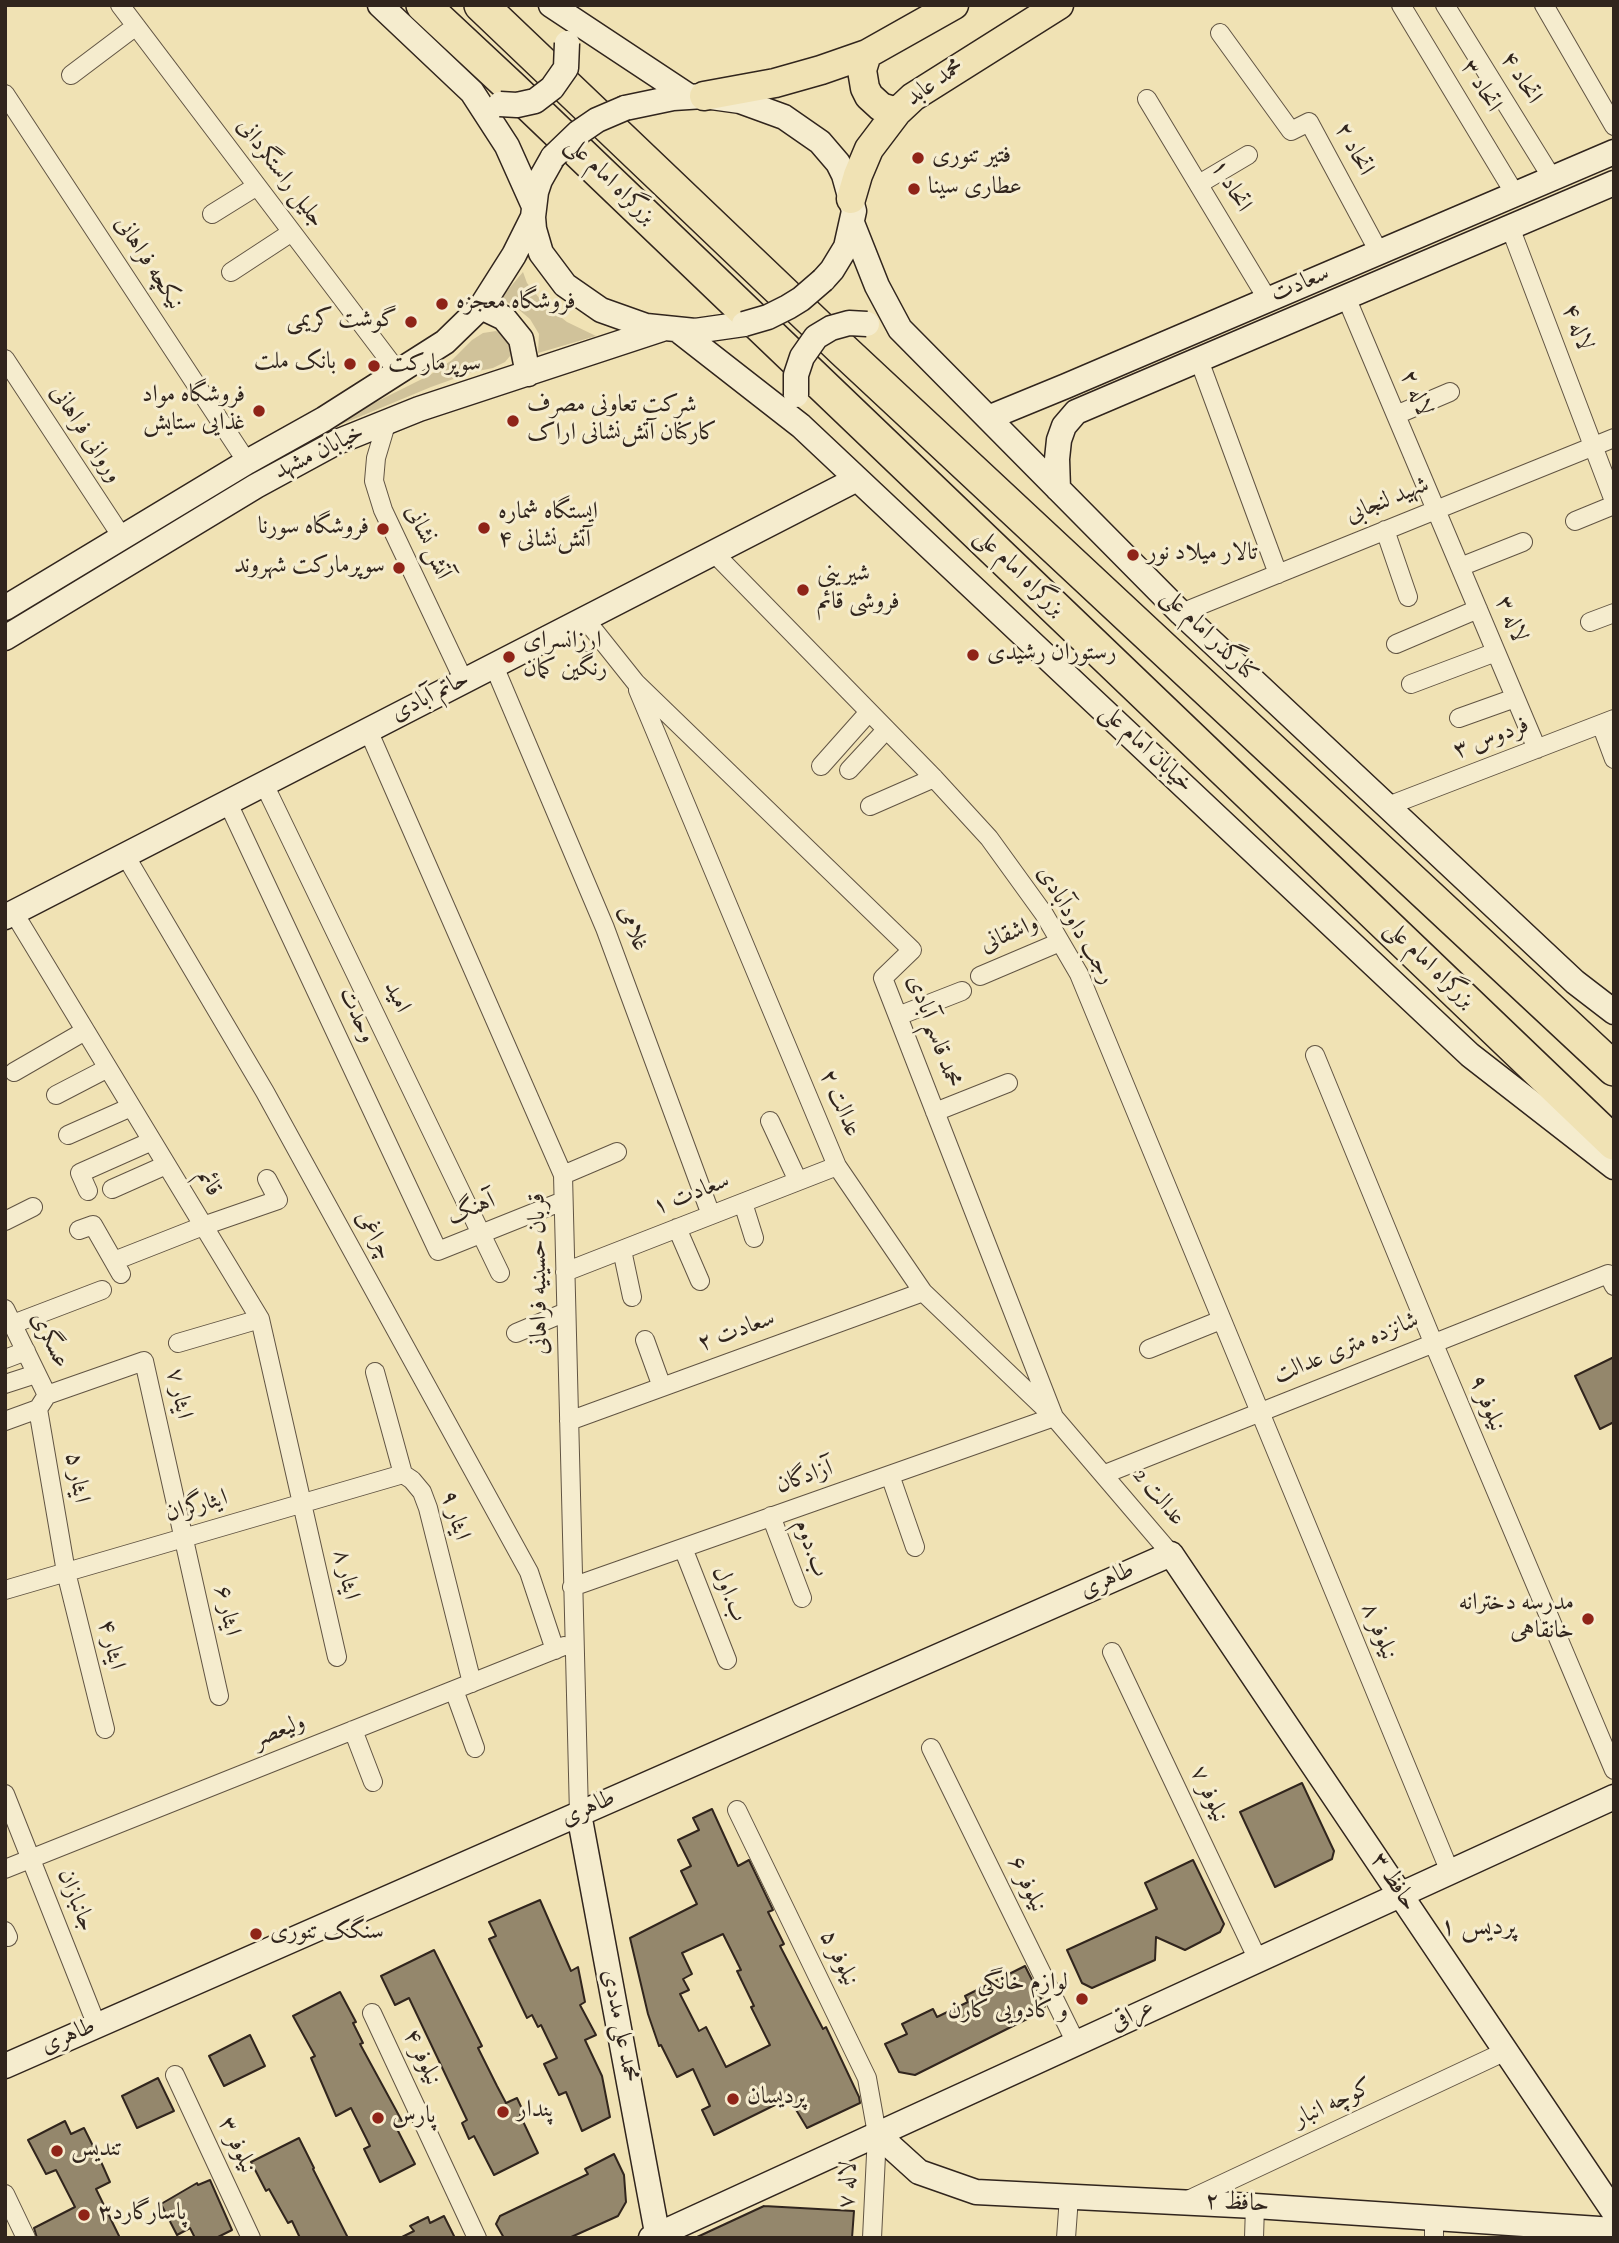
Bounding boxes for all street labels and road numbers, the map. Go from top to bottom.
street label: اتحاد ۴ [1492,48,1546,110]
street label: محمد عابد [901,54,971,114]
street label: اتحاد ۳ [1452,56,1506,118]
street label: جلیل راستگردانی [229,114,329,234]
street label: اتحاد ۲ [1326,118,1378,182]
street label: بزرگراه امام علی [558,132,660,232]
street label: اتحاد ۱ [1202,156,1256,218]
street label: نیکچه فراهانی [106,212,188,316]
street label: سعادت [1267,261,1335,311]
street label: لاله ۴ [1553,301,1597,355]
street label: لاله ۲ [1391,366,1437,422]
street label: وروانی فراهانی [42,381,126,489]
street label: خیابان مشهد [270,420,370,488]
street label: شهید لنجابی [1342,472,1434,532]
street label: آتش نشانی [396,501,456,585]
street label: بزرگراه امام علی [967,524,1069,624]
street label: کنارگذر امام علی [1154,584,1262,690]
street label: لاله ۳ [1486,592,1532,648]
street label: حاتم آبادی [387,666,475,730]
street label: خیابان امام علی [1092,699,1198,801]
street label: فردوس ۳ [1450,712,1534,768]
street label: رجب داودآبادی [1028,861,1120,991]
street label: غلامی [609,902,653,956]
street label: واشقانی [976,911,1044,961]
street label: بزرگراه امام علی [1377,916,1479,1016]
street label: محمد قاسم آبادی [898,972,966,1092]
street label: امید [375,977,415,1019]
street label: وحدت [330,984,380,1048]
street label: عدالت ۲ [811,1066,865,1142]
street label: قائم [188,1165,226,1203]
street label: سعادت ۱ [649,1168,735,1224]
street label: آهنگ [444,1188,500,1234]
street label: قربان حسینیه فراهانی [525,1193,557,1355]
street label: چراغی [347,1206,397,1266]
street label: سعادت ۲ [694,1306,780,1360]
street label: عسگری [22,1308,74,1374]
street label: شانزده متری عدالت [1270,1308,1424,1392]
street label: ایثار ۷ [158,1366,196,1422]
street label: نیلوفر ۹ [1460,1371,1510,1437]
street label: ایثار ۵ [56,1451,94,1505]
street label: آزادگان [773,1456,837,1502]
street label: عدالت 2 [1124,1463,1190,1533]
street label: ایثارگران [162,1485,232,1531]
street label: ایثار ۹ [432,1488,474,1544]
street label: ب.دوم [785,1516,833,1582]
street label: ایثار ۸ [324,1547,364,1603]
street label: طاهری [1076,1557,1140,1607]
street label: ب.اول [703,1563,751,1627]
street label: ایثار ۶ [205,1583,245,1639]
street label: نیلوفر ۸ [1353,1599,1401,1665]
street label: ایثار ۴ [89,1617,129,1673]
street label: ولیعصر [250,1710,310,1756]
street label: نیلوفر ۷ [1182,1762,1232,1828]
street label: طاهری [557,1785,621,1835]
street label: حافظ ۳ [1362,1848,1422,1918]
street label: نیلوفر ۶ [999,1852,1051,1918]
street label: جانبازان [49,1866,99,1936]
street label: نیلوفر ۵ [811,1926,863,1992]
street label: محمد علی مددی [593,1967,643,2085]
street label: عراقی [1106,1994,1160,2040]
street label: طاهری [37,2014,101,2062]
street label: نیلوفر ۴ [395,2025,445,2091]
street label: کوچه انبار [1290,2074,1378,2136]
street label: نیلوفر ۳ [210,2113,260,2179]
street label: لاله ۷ [834,2160,866,2210]
street label: حافظ ۲ [1204,2189,1270,2221]

